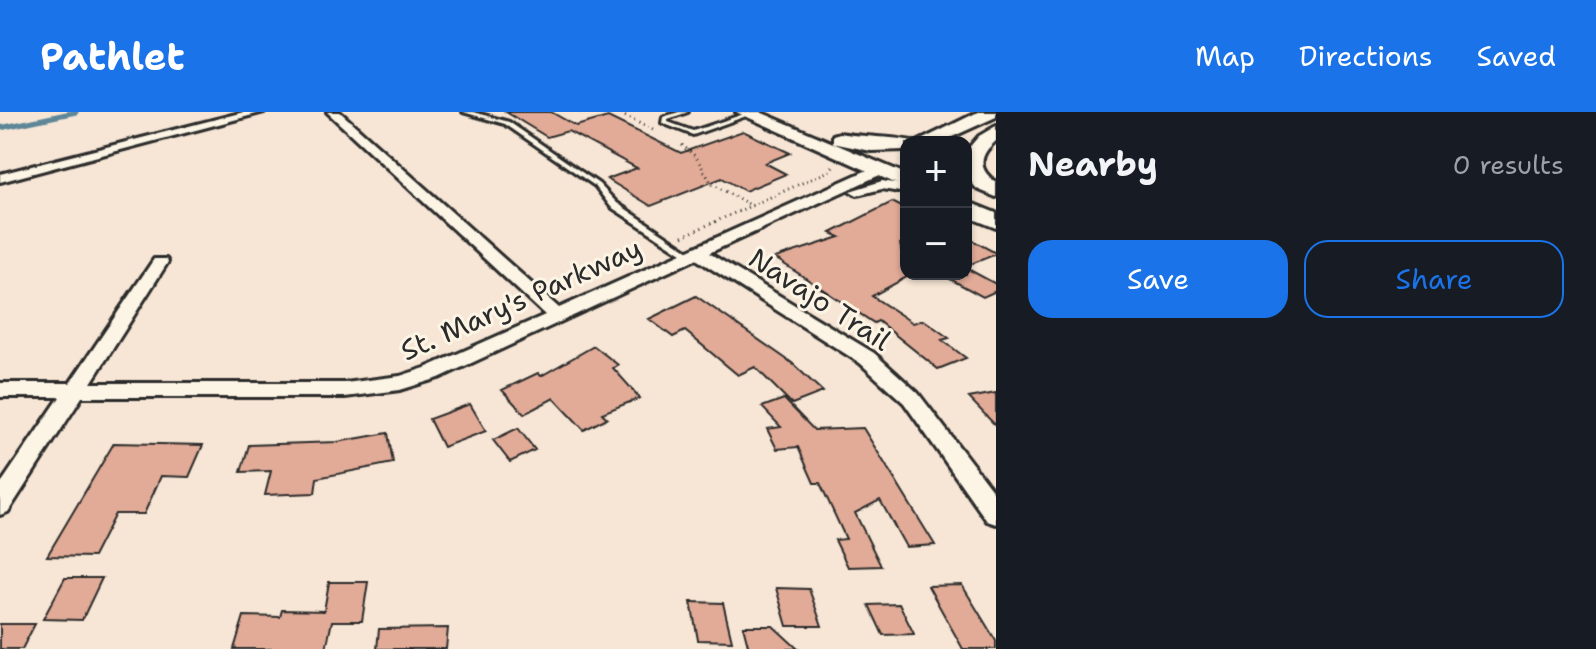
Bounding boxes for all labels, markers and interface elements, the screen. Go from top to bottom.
text: Pathlet [40,31,185,82]
text: Map [1195,37,1255,75]
text: Directions [1299,37,1433,75]
text: Saved [1477,37,1556,75]
map controls [900,136,972,280]
button: + [900,136,972,208]
text: Nearby [1028,141,1158,187]
text: 0 results [1452,147,1564,182]
button: − [900,208,972,280]
street label: St. Mary's Parkway [394,229,648,369]
street label: Navajo Trail [742,239,899,359]
button: Save [1028,240,1288,318]
button: Share [1304,240,1564,318]

